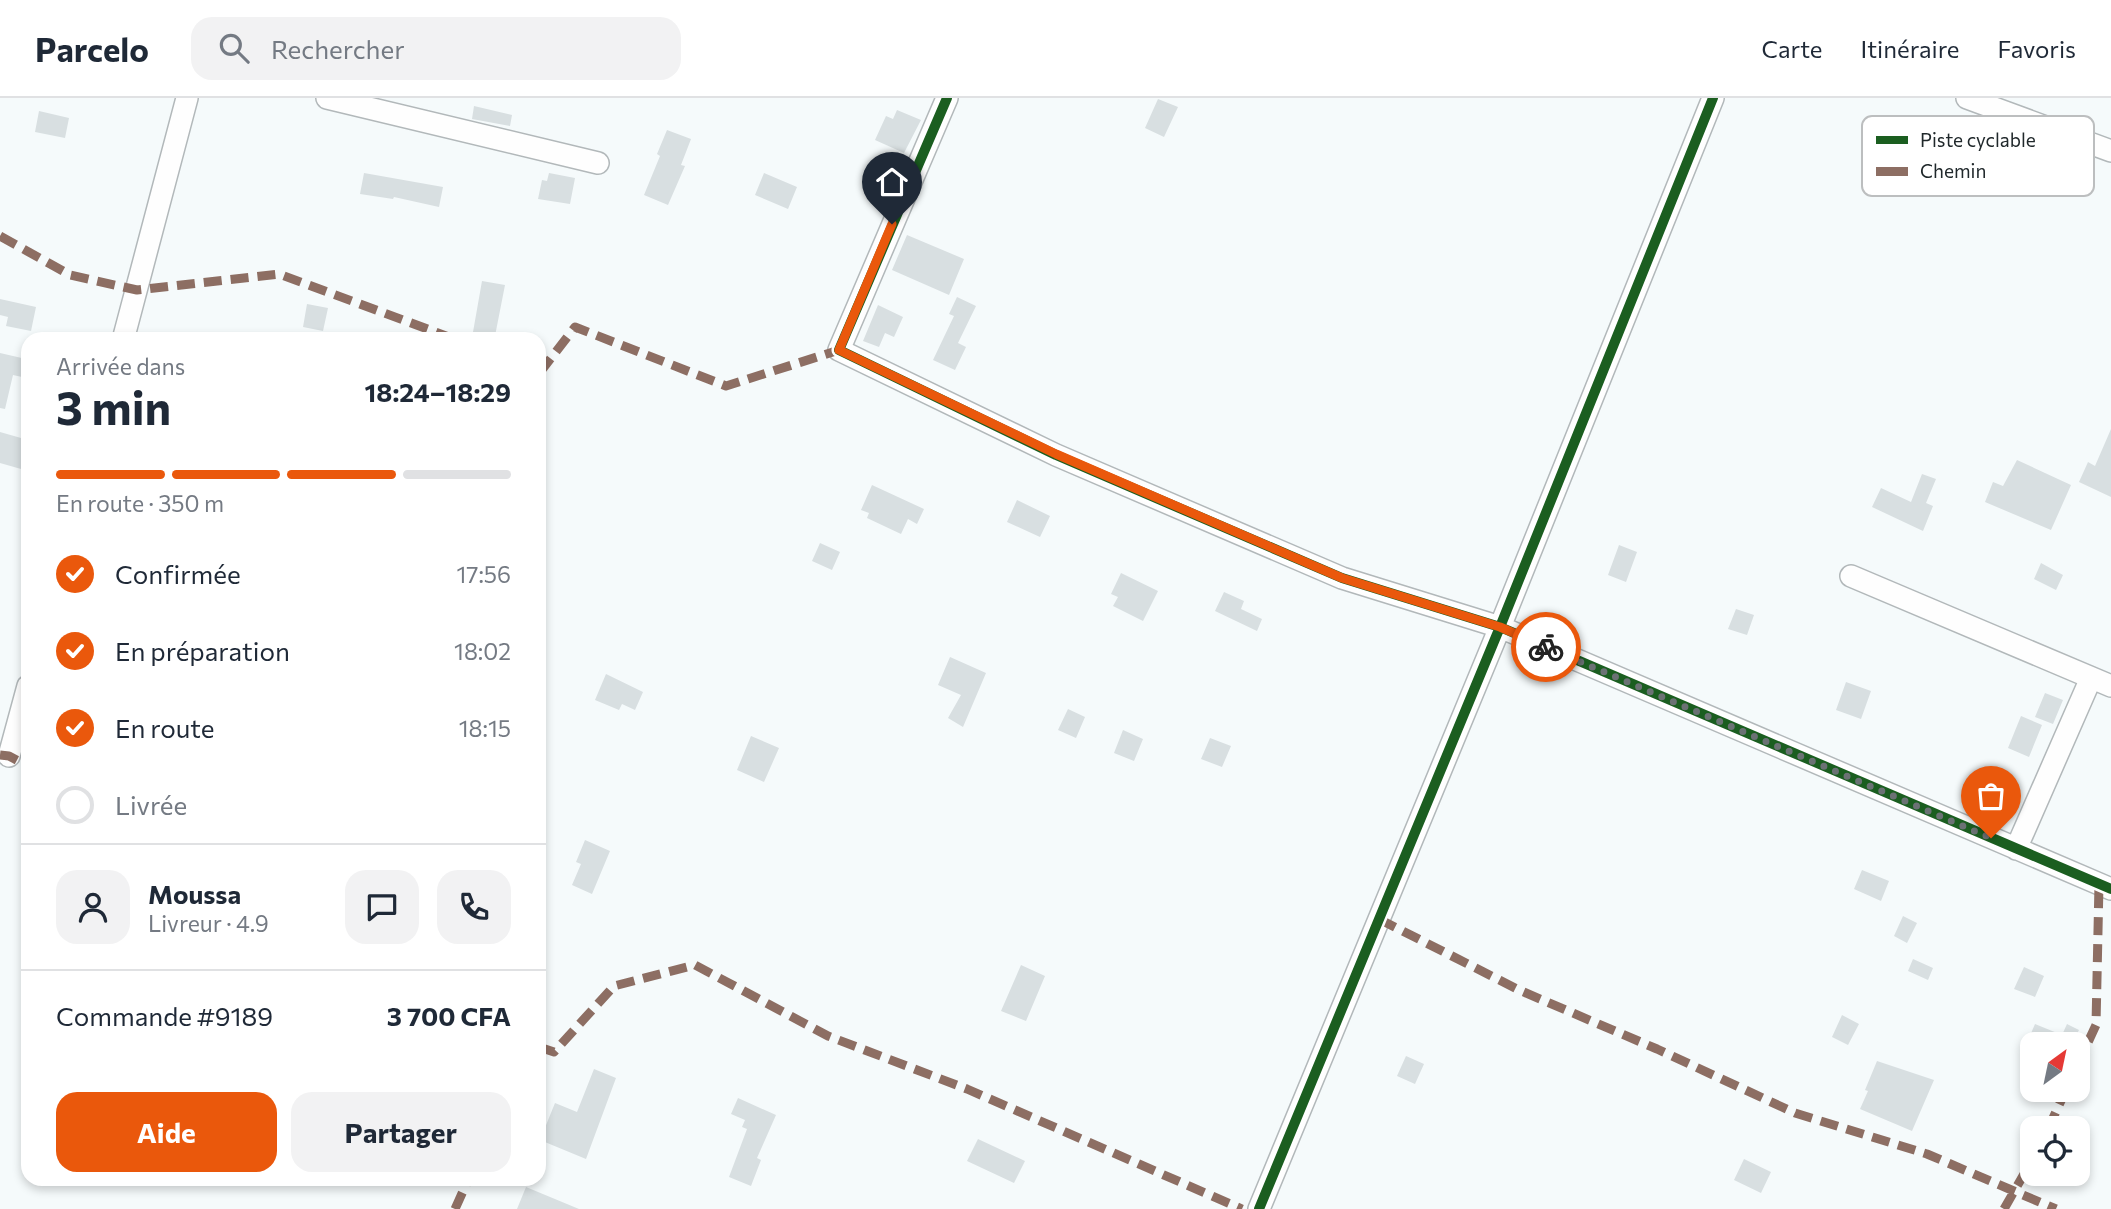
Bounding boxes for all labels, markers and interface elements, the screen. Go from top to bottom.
search box [191,17,681,80]
text: Parcelo [35,28,149,69]
icon: search [215,29,253,67]
text: Rechercher [271,33,405,64]
text: Carte [1762,34,1823,63]
text: Itinéraire [1861,34,1960,63]
text: Favoris [1998,34,2076,63]
legend [1862,116,2094,196]
text: Piste cyclable [1920,128,2036,151]
pin [862,152,922,224]
text: Chemin [1920,159,1986,182]
icon: home [873,163,911,201]
text: Arrivée dans [56,352,185,380]
text: 18:24–18:29 [365,376,511,407]
text: 3 min [56,378,171,434]
text: En route · 350 m [56,489,224,517]
icon: check [56,555,94,593]
text: Confirmée [115,558,241,589]
text: 17:56 [456,560,511,588]
courier [1511,612,1581,682]
icon: bike [1527,628,1565,666]
icon: check [56,632,94,670]
text: En préparation [115,635,290,666]
text: 18:02 [454,637,511,665]
icon: check [56,709,94,747]
text: En route [115,712,215,743]
text: 18:15 [459,714,511,742]
pin [1961,766,2021,838]
icon: bag [1972,777,2010,815]
text: Livrée [115,789,187,820]
button: person [56,870,130,944]
button: chat [345,870,419,944]
button: phone [437,870,511,944]
text: Moussa [148,878,241,909]
text: Livreur · 4.9 [148,909,269,937]
text: Commande #9189 [56,1000,273,1031]
text: 3 700 CFA [387,1000,511,1031]
north arrow [2020,1032,2090,1102]
map controls [2020,1032,2090,1186]
button: Aide [56,1092,277,1172]
button: Partager [291,1092,511,1172]
button: locate [2020,1116,2090,1186]

